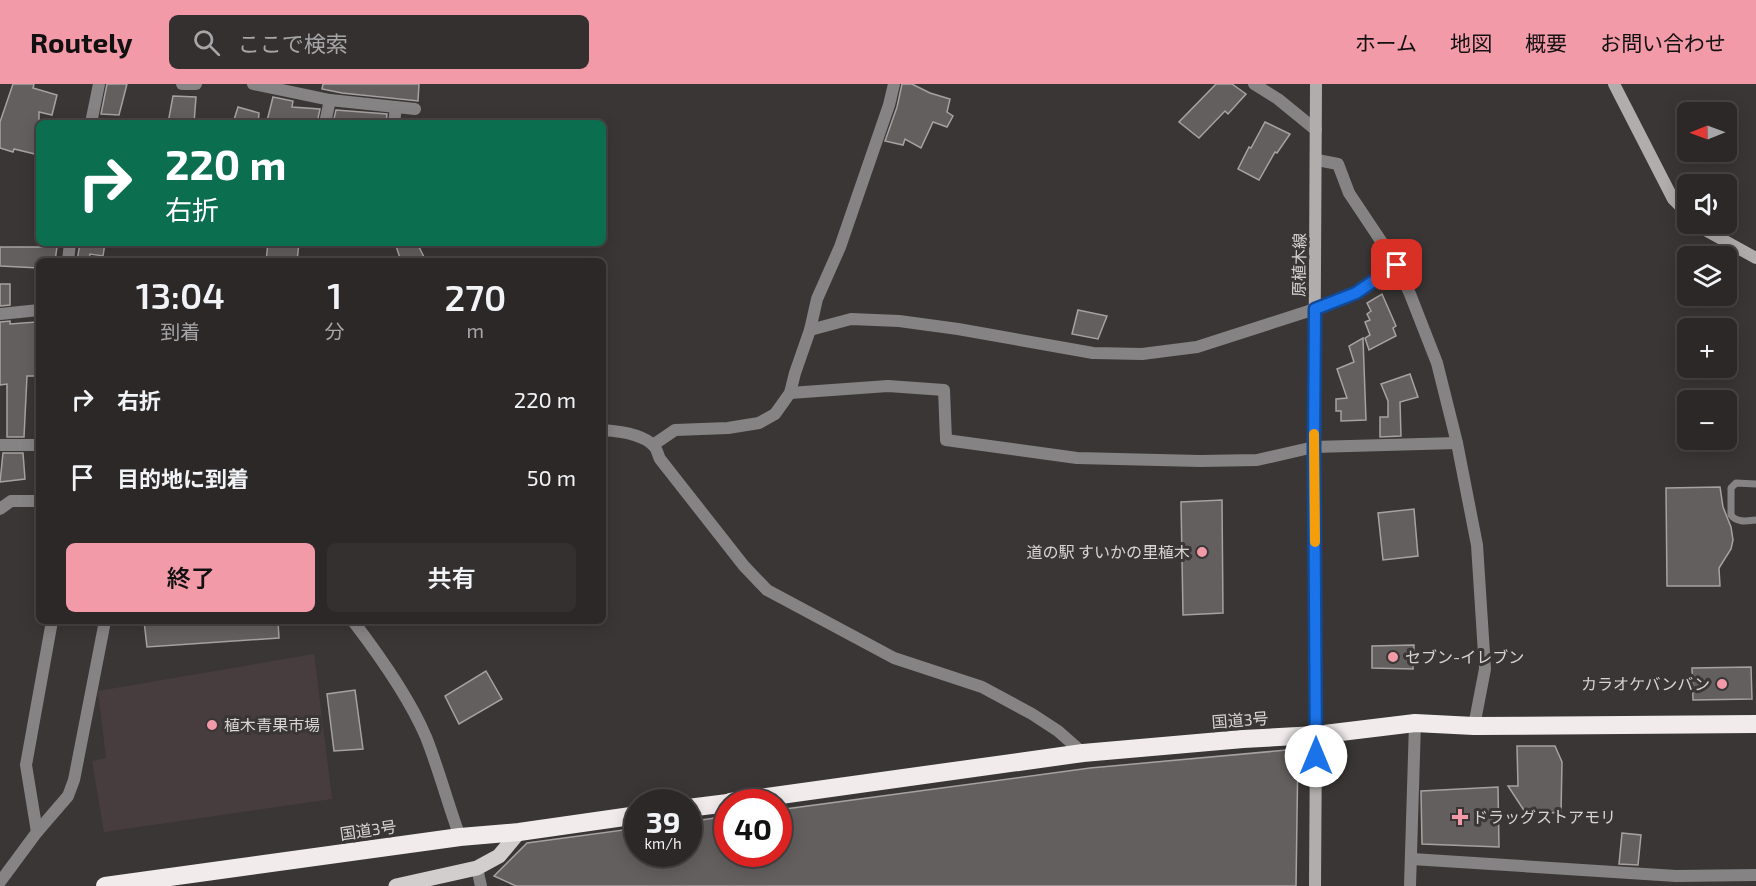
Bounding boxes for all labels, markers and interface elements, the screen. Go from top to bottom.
search box [169,15,589,69]
text: Routely [30,25,133,59]
icon: search [190,26,223,59]
text: ここで検索 [238,30,348,56]
text: ホーム [1355,30,1417,55]
text: 地図 [1450,30,1492,55]
text: 概要 [1525,30,1567,55]
text: お問い合わせ [1600,30,1726,55]
north arrow [1677,102,1737,162]
map controls [1677,102,1737,450]
text: 220 m [165,138,286,188]
icon: right [66,144,144,222]
button: sound [1677,174,1737,234]
text: 右折 [165,193,219,225]
street label: 原植木線 [1288,233,1309,297]
pin [1371,239,1422,290]
button: layers [1677,246,1737,306]
icon: arrive [1380,248,1413,281]
text: 13:04 [136,273,225,316]
text: 1 [327,273,342,316]
text: 270 [445,275,506,318]
text: m [467,318,484,342]
button: + [1677,318,1737,378]
text: 到着 [160,319,200,343]
text: 分 [325,319,345,343]
icon: right [66,383,99,416]
text: 220 m [514,386,576,412]
text: 右折 [117,387,161,413]
button: − [1677,390,1737,450]
icon: arrive [66,461,99,494]
text: 50 m [527,464,576,490]
text: 目的地に到着 [117,465,249,491]
place label: 道の駅 すいかの里植木 [1026,542,1190,561]
button: 終了 [66,543,315,612]
button: 共有 [327,543,576,612]
marker: 道の駅 すいかの里植木 [1195,545,1209,559]
place label: セブン-イレブン [1405,647,1524,666]
marker: セブン-イレブン [1386,650,1400,664]
place label: カラオケバンバン [1581,674,1710,693]
marker: カラオケバンバン [1715,677,1729,691]
street label: 国道3号 [1211,708,1269,731]
place label: 植木青果市場 [224,715,320,734]
marker: 植木青果市場 [205,718,219,732]
position arrow [1284,724,1348,788]
speed limit sign: 40 [714,789,792,867]
text: 39 [646,803,680,839]
place label: ドラッグストアモリ [1472,807,1616,826]
marker: ドラッグストアモリ [1453,810,1467,824]
street label: 国道3号 [338,816,397,843]
text: km/h [644,834,682,852]

